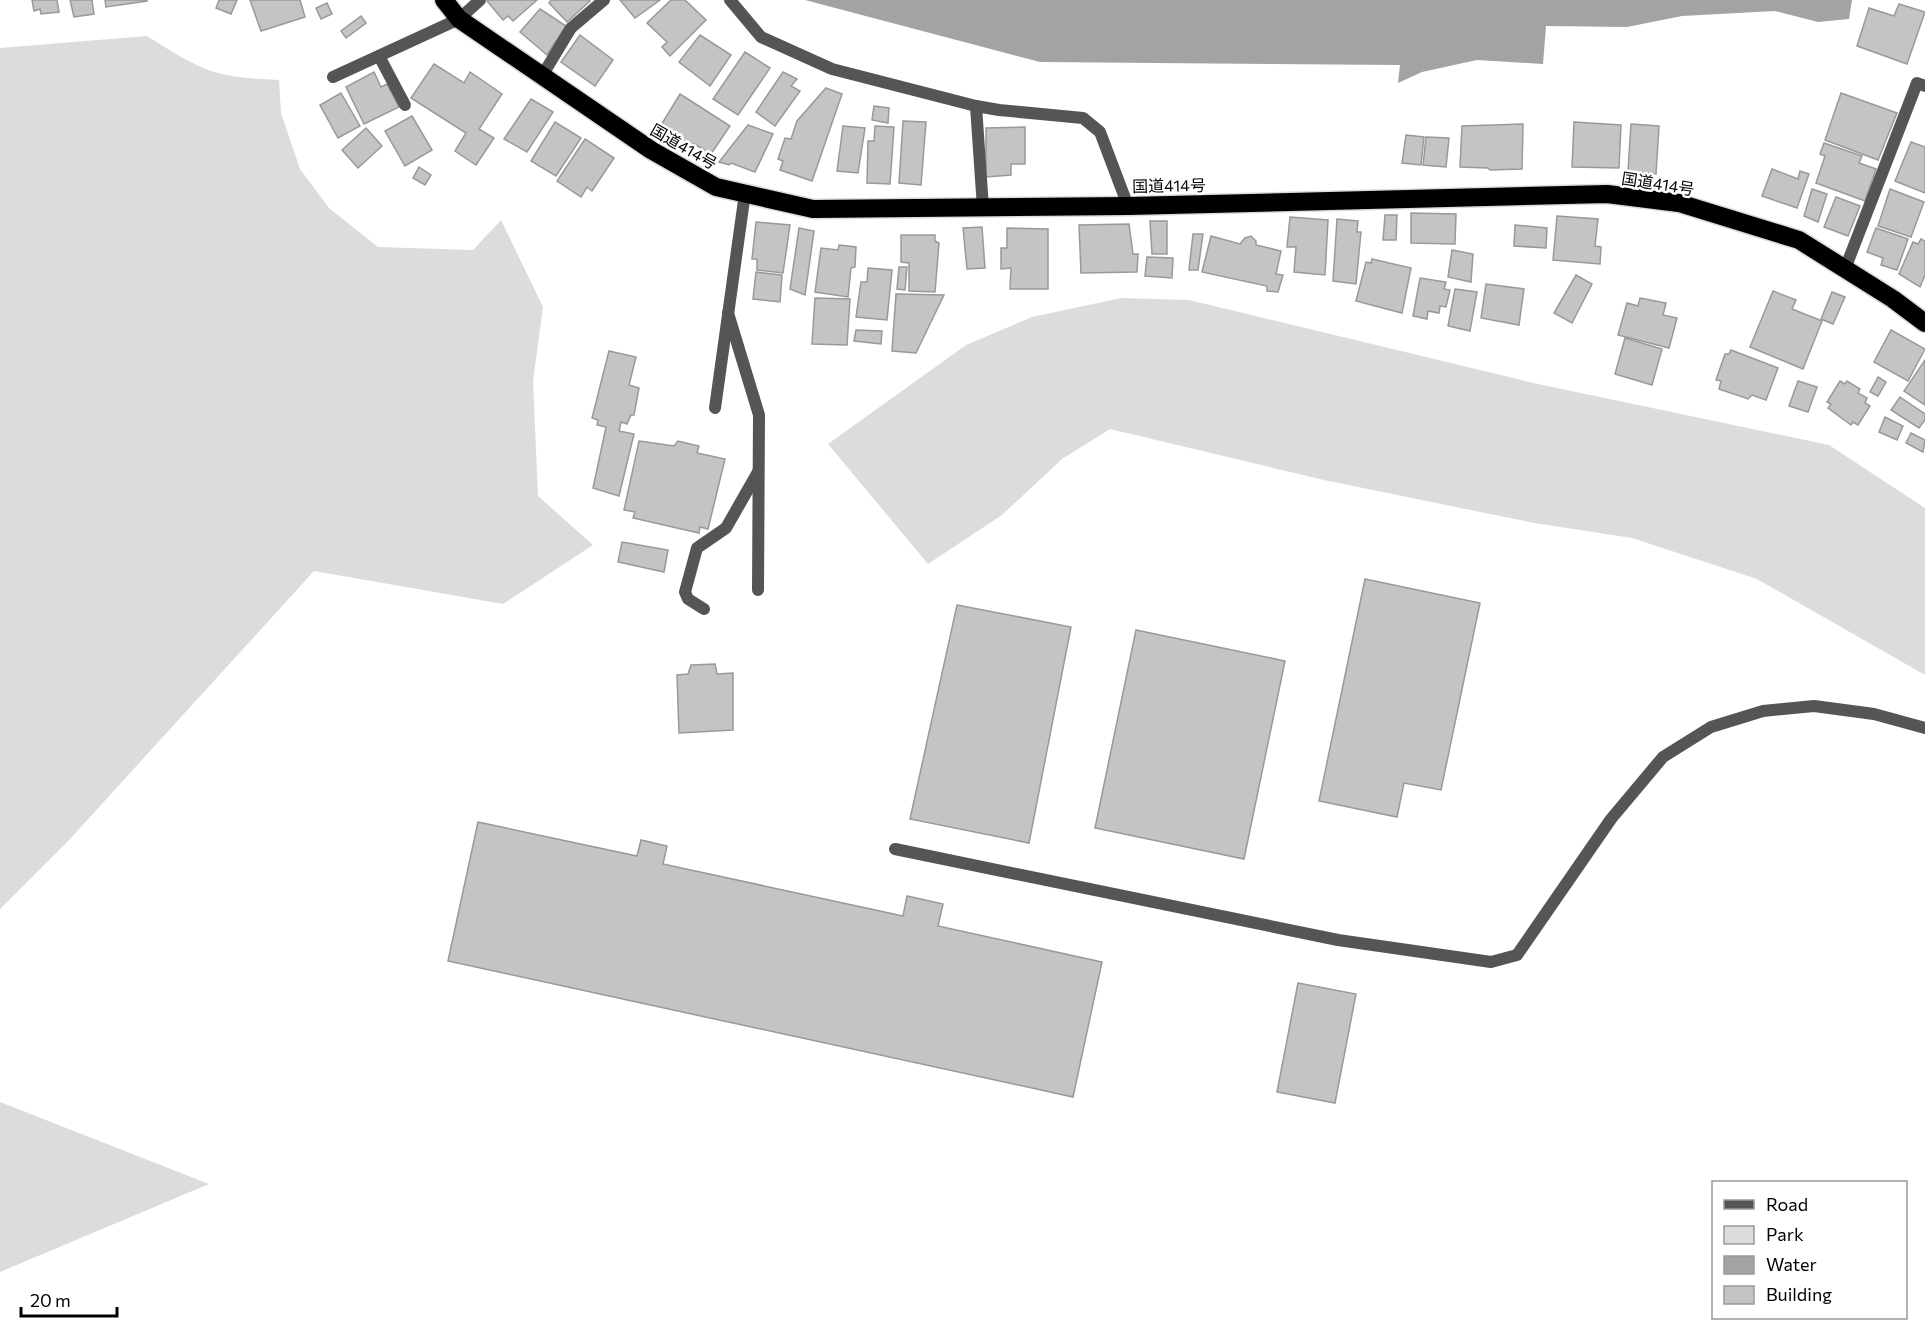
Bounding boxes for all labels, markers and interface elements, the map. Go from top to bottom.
street label: 国道414号 [647,119,721,173]
street label: 国道414号 [1620,168,1696,198]
street label: 国道414号 [1132,175,1206,195]
legend [1712,1181,1907,1319]
text: Road [1766,1193,1808,1215]
text: Park [1766,1223,1804,1245]
text: Water [1766,1253,1817,1275]
scale bar [21,1280,117,1318]
text: Building [1766,1283,1832,1305]
text: 20 m [30,1289,71,1311]

